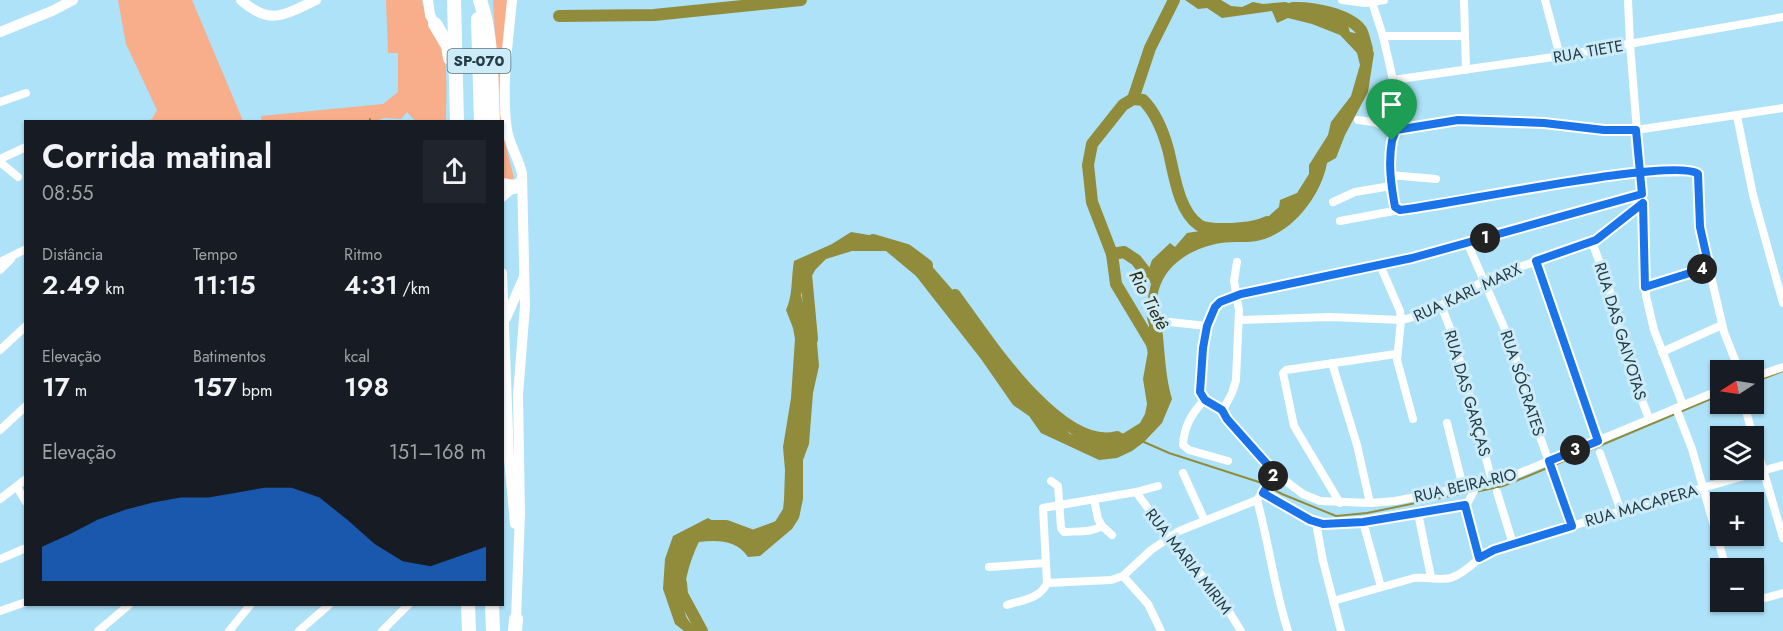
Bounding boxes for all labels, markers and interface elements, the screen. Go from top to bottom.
street label: RUA TIETE [1551,34,1625,69]
road number: SP-070 [448,49,510,73]
pin [1366,79,1417,141]
icon: arrive [1375,88,1408,121]
text: Corrida matinal [42,133,272,180]
button: share [423,140,486,203]
text: 08:55 [42,179,93,208]
pin: 1 [1470,223,1500,253]
text: 1 [1481,226,1489,249]
text: Distância [42,243,103,266]
text: Tempo [193,243,237,266]
text: Ritmo [344,243,382,266]
pin: 4 [1687,254,1717,284]
street label: RUA KARL MARX [1410,257,1525,327]
text: 4 [1696,257,1708,280]
street label: RUA DAS GAIVOTAS [1589,259,1652,403]
text: 2.49 [42,266,100,304]
text: 11:15 [193,266,256,304]
text: 4:31 [344,266,398,304]
water label: Rio Tietê [1122,266,1176,334]
text: km [100,277,125,300]
text: /km [398,277,430,300]
street label: RUA DAS GARÇAS [1438,327,1497,459]
street label: RUA SÓCRATES [1495,327,1551,439]
text: Elevação [42,345,101,368]
text: Batimentos [193,345,266,368]
text: kcal [344,345,370,368]
north arrow [1710,360,1764,414]
map controls [1710,360,1764,612]
text: 17 [42,368,70,406]
text: 157 [193,368,237,406]
text: 198 [344,368,389,406]
text: m [70,379,87,402]
text: bpm [237,379,272,402]
button: layers [1710,426,1764,480]
pin: 3 [1560,435,1590,465]
text: Elevação [42,438,116,467]
text: 151–168 m [389,438,486,467]
text: 3 [1570,438,1580,461]
pin: 2 [1258,461,1288,491]
street label: RUA BEIRA-RIO [1412,463,1519,508]
text: 2 [1268,464,1278,487]
street label: RUA MACAPERA [1582,478,1700,532]
button: + [1710,492,1764,546]
street label: RUA MARIA MIRIM [1140,503,1237,619]
button: − [1710,558,1764,612]

